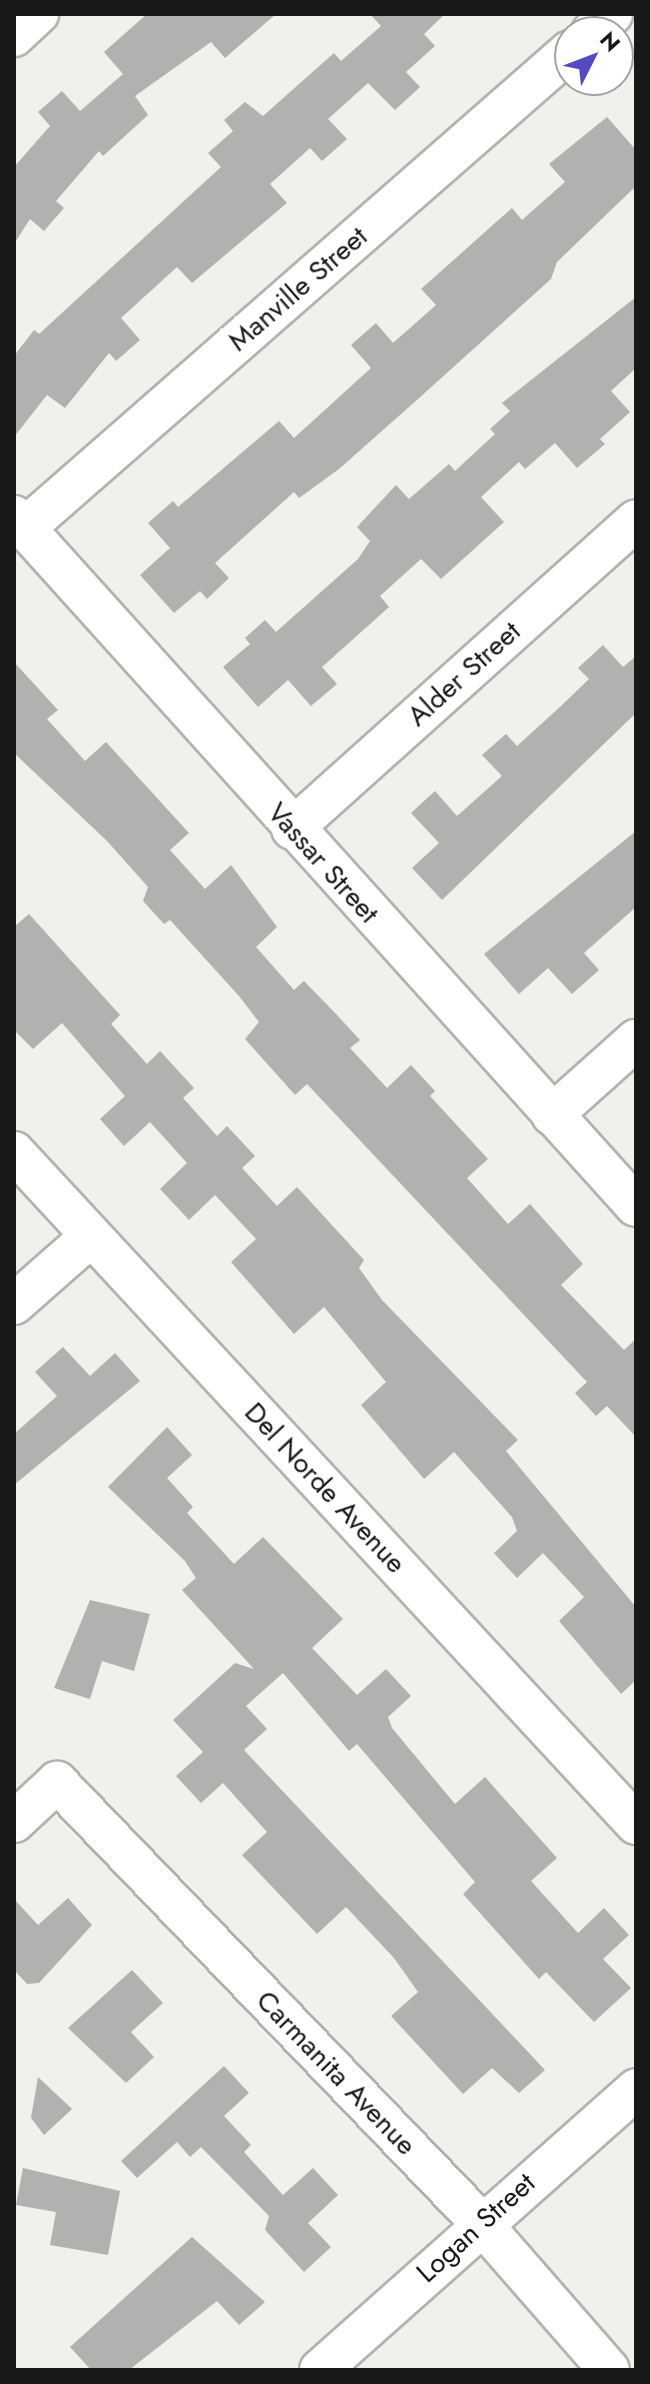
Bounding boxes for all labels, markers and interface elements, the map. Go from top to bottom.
north arrow [554,16,634,96]
text: N [593,24,628,58]
street label: Manville Street [222,220,374,358]
street label: Alder Street [401,615,527,733]
street label: Vassar Street [260,796,386,930]
street label: Del Norde Avenue [237,1396,413,1580]
street label: Carmanita Avenue [249,1984,423,2162]
street label: Logan Street [410,2166,542,2290]

